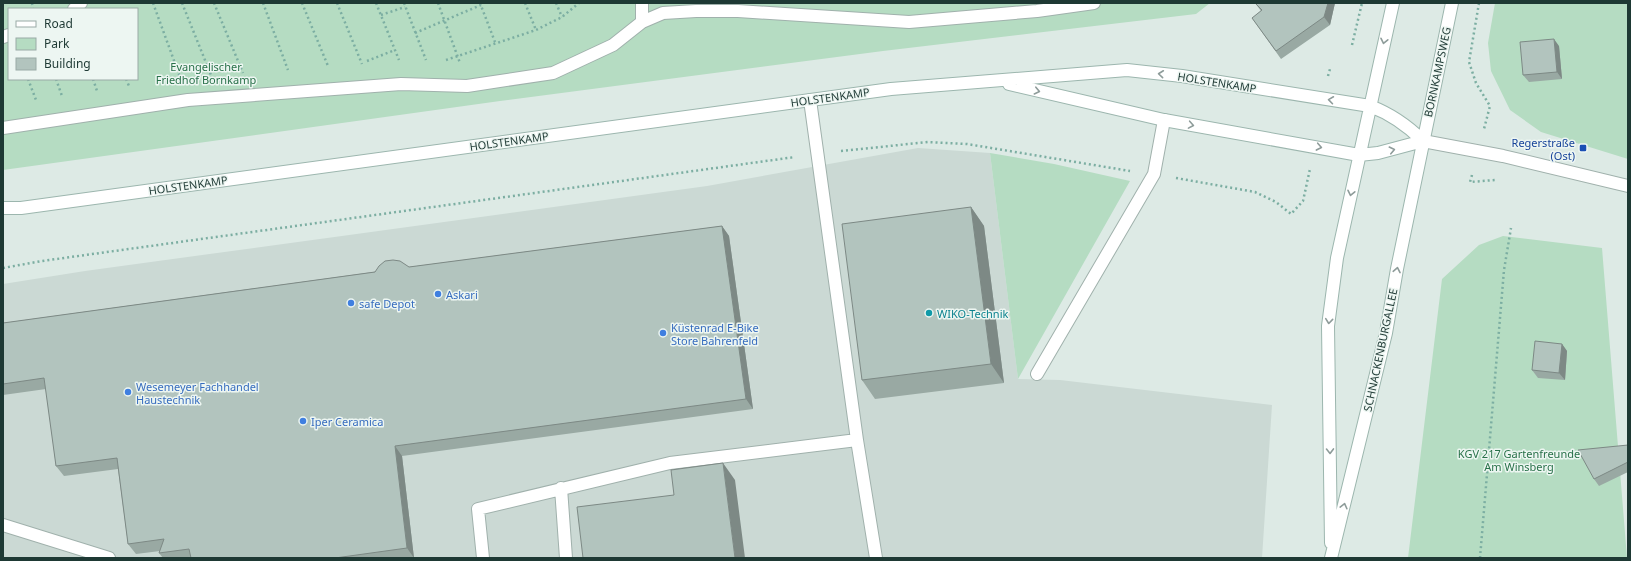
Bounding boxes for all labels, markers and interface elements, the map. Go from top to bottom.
legend [8,8,138,80]
text: Road [44,15,73,32]
street label: BORNKAMPSWEG [1420,26,1454,118]
text: Park [44,35,70,52]
one-way arrow [1380,38,1388,44]
text: Building [44,55,91,72]
park label: Evangelischer Friedhof Bornkamp [156,59,256,87]
street label: HOLSTENKAMP [1177,68,1258,96]
one-way arrow [1158,70,1164,79]
street label: HOLSTENKAMP [790,84,871,110]
one-way arrow [1033,86,1040,94]
one-way arrow [1328,96,1334,105]
one-way arrow [1188,120,1194,128]
street label: HOLSTENKAMP [469,128,550,154]
place label: Regerstraße (Ost) [1512,135,1575,163]
one-way arrow [1316,142,1322,151]
marker: Regerstraße (Ost) [1578,143,1588,153]
one-way arrow [1389,147,1395,155]
street label: HOLSTENKAMP [148,172,229,198]
one-way arrow [1347,189,1355,196]
one-way arrow [1392,267,1400,274]
place label: Askari [446,287,478,302]
street label: SCHNACKENBURGALLEE [1360,287,1400,413]
marker: Askari [433,289,443,299]
place label: safe Depot [359,296,415,311]
marker: safe Depot [346,298,356,308]
place label: WIKO-Technik [937,306,1009,321]
marker: WIKO-Technik [924,308,934,318]
one-way arrow [1325,318,1334,324]
place label: Küstenrad E-Bike Store Bahrenfeld [671,320,759,348]
marker: Küstenrad E-Bike Store Bahrenfeld [658,328,668,338]
place label: Wesemeyer Fachhandel Haustechnik [136,379,259,407]
marker: Wesemeyer Fachhandel Haustechnik [123,387,133,397]
place label: Iper Ceramica [311,414,383,429]
marker: Iper Ceramica [298,416,308,426]
park label: KGV 217 Gartenfreunde Am Winsberg [1458,446,1580,474]
one-way arrow [1325,448,1334,454]
one-way arrow [1339,503,1347,510]

